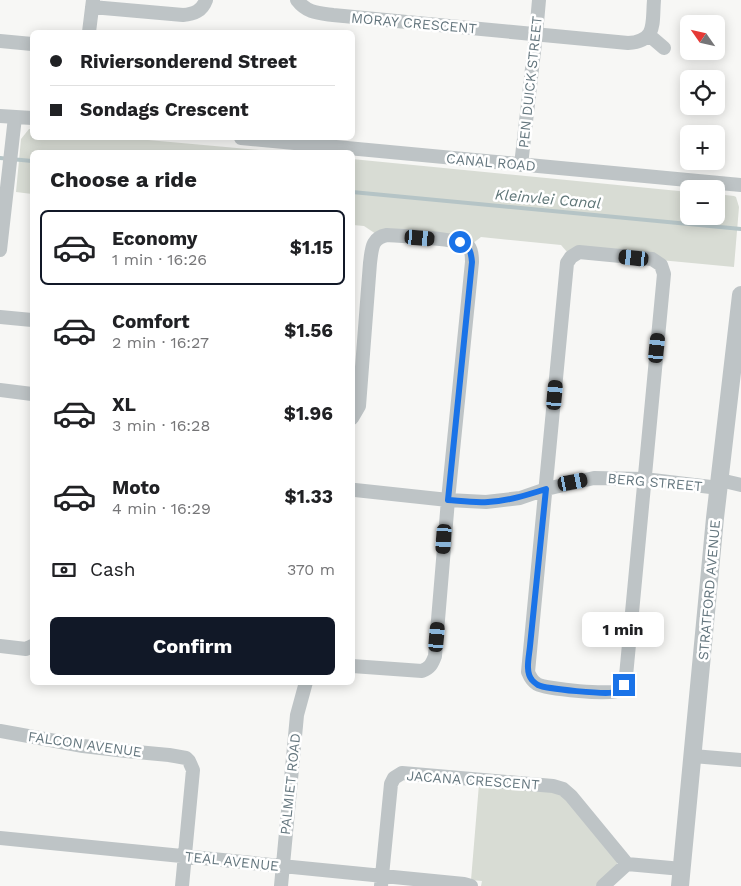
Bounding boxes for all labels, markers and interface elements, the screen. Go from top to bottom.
street label: MORAY CRESCENT [350,10,478,37]
street label: PEN DUICK STREET [515,15,545,149]
north arrow [680,15,725,60]
map controls [680,15,725,225]
text: Riviersonderend Street [80,50,297,73]
button: locate [680,70,725,115]
text: Sondags Crescent [80,98,249,121]
button: + [680,125,725,170]
street label: CANAL ROAD [446,150,536,174]
text: Choose a ride [50,167,197,192]
button: − [680,180,725,225]
water label: Kleinvlei Canal [494,185,602,213]
icon: car [52,225,97,270]
text: Economy [112,227,197,250]
car [404,229,435,247]
route start [449,231,471,253]
text: $1.15 [290,236,333,259]
car [618,249,649,267]
text: 1 min · 16:26 [112,250,207,269]
icon: car [52,308,97,353]
text: Comfort [112,310,190,333]
text: $1.56 [284,319,333,342]
car [647,332,666,364]
text: 2 min · 16:27 [112,333,209,352]
car [546,379,563,411]
icon: car [52,391,97,436]
text: XL [112,393,136,416]
text: $1.96 [284,402,333,425]
text: 3 min · 16:28 [112,416,210,435]
street label: BERG STREET [607,470,703,494]
car [556,472,589,492]
icon: car [52,474,97,519]
text: Moto [112,476,160,499]
text: $1.33 [285,485,333,508]
text: 4 min · 16:29 [112,499,211,518]
street label: STRATFORD AVENUE [695,519,723,661]
car [435,524,452,554]
icon: cash [50,556,78,584]
text: Cash [90,558,136,581]
text: 370 m [287,560,335,579]
callout: 1 min [583,612,665,648]
button: Confirm [50,617,335,675]
text: 1 min [602,620,644,639]
car [428,621,445,653]
route end [613,674,635,696]
street label: FALCON AVENUE [27,728,143,760]
street label: PALMIET ROAD [277,732,303,836]
street label: JACANA CRESCENT [406,767,541,793]
street label: TEAL AVENUE [184,848,280,874]

